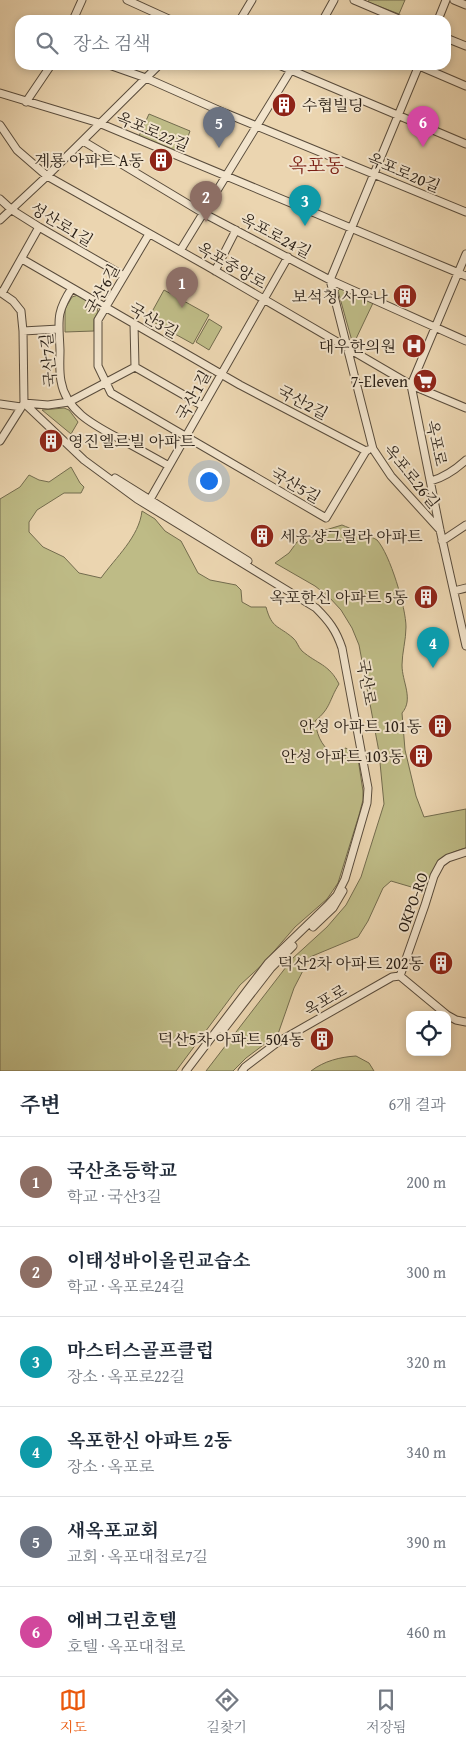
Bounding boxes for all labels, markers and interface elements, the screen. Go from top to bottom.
search box [15,15,451,70]
icon: search [33,29,61,57]
text: 장소 검색 [73,29,151,57]
building icon: 수협빌딩 [271,92,297,118]
place label: 수협빌딩 [302,93,364,117]
street label: 옥포로22길 [113,105,193,157]
pin: 6 [407,106,439,147]
pin: 5 [203,107,235,148]
street label: 옥포로20길 [364,146,444,198]
building icon: 계룡 아파트 A동 [148,147,174,173]
place label: 계룡 아파트 A동 [35,148,145,172]
district label: 옥포동 [288,151,344,179]
pin: 2 [190,181,222,222]
pin: 3 [289,185,321,226]
street label: 성산로1길 [26,196,98,252]
street label: 옥포로24길 [236,206,316,264]
street label: 옥포중앙로 [193,235,272,295]
street label: 국산6길 [79,259,125,319]
pin: 1 [166,267,198,308]
building icon: 보석청 사우나 [392,283,418,309]
place label: 보석청 사우나 [292,284,389,308]
street label: 국산3길 [125,296,183,344]
street label: 국산7길 [34,332,62,388]
hospital icon: 대우한의원 [401,333,427,359]
place label: 대우한의원 [319,334,396,358]
street label: 국산1길 [169,366,217,424]
supermarket icon: 7-Eleven [412,368,438,394]
place label: 7-Eleven [351,369,408,393]
street label: 국산2길 [273,379,333,425]
street label: 옥포로 [420,418,454,469]
building icon: 영진엘르빌 아파트 [38,428,64,454]
place label: 영진엘르빌 아파트 [68,429,196,453]
street label: 옥포로26길 [378,438,446,514]
street label: 국산5길 [267,461,325,509]
your location [196,468,222,494]
building icon: 세웅샹그릴라 아파트 [249,523,275,549]
place label: 세웅샹그릴라 아파트 [280,524,423,548]
building icon: 옥포한신 아파트 5동 [413,584,439,610]
place label: 옥포한신 아파트 5동 [270,585,409,609]
pin: 4 [417,627,449,668]
street label: 국산로 [351,657,383,707]
building icon: 안성 아파트 101동 [427,713,453,739]
place label: 안성 아파트 101동 [299,714,423,738]
building icon: 안성 아파트 103동 [408,743,434,769]
place label: 안성 아파트 103동 [281,744,405,768]
street label: OKPO-RO [390,869,434,935]
building icon: 덕산2차 아파트 202동 [428,950,454,976]
place label: 덕산2차 아파트 202동 [278,951,425,975]
street label: 옥포로 [299,978,352,1022]
map controls [406,1011,451,1056]
button: locate [406,1011,451,1056]
building icon: 덕산5차 아파트 504동 [309,1026,335,1052]
place label: 덕산5차 아파트 504동 [158,1027,305,1051]
text: 주변 [20,1089,61,1120]
text: 6개 결과 [388,1092,446,1116]
text: 국산초등학교 [67,1156,177,1184]
text: 1 [32,1170,40,1194]
text: 200 m [406,1170,446,1194]
text: 학교 · 국산3길 [67,1184,162,1208]
text: 이태성바이올린교습소 [67,1246,251,1274]
text: 2 [32,1260,40,1284]
text: 300 m [406,1260,446,1284]
text: 학교 · 옥포로24길 [67,1274,185,1298]
text: 마스터스골프클럽 [67,1336,214,1364]
text: 3 [32,1350,40,1374]
text: 320 m [406,1350,446,1374]
text: 장소 · 옥포로22길 [67,1364,185,1388]
text: 옥포한신 아파트 2동 [67,1426,232,1454]
text: 4 [32,1440,40,1464]
text: 340 m [406,1440,446,1464]
text: 장소 · 옥포로 [67,1454,154,1478]
text: 새옥포교회 [67,1516,159,1544]
text: 5 [32,1530,40,1554]
text: 390 m [406,1530,446,1554]
text: 교회 · 옥포대첩로7길 [67,1544,208,1568]
text: 에버그린호텔 [67,1606,177,1634]
text: 6 [32,1620,40,1644]
text: 460 m [406,1620,446,1644]
text: 호텔 · 옥포대첩로 [67,1634,185,1658]
tab: 지도 [59,1686,87,1737]
tab: 길찾기 [206,1686,247,1737]
tab: 저장됨 [366,1686,407,1737]

